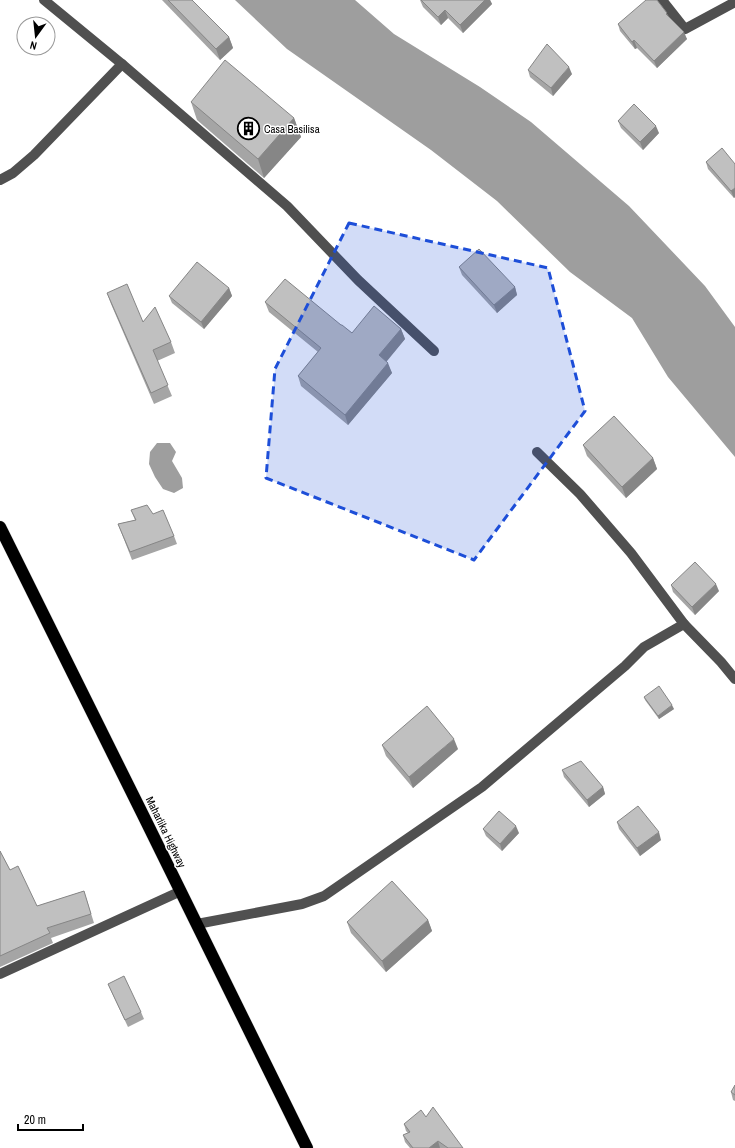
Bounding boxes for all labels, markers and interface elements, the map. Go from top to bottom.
north arrow [16,16,56,56]
text: N [28,38,38,53]
building icon: Casa Basilisa [236,116,262,142]
place label: Casa Basilisa [264,122,320,136]
street label: Maharlika Highway [143,794,189,870]
scale bar [18,1106,83,1132]
text: 20 m [24,1112,46,1128]

